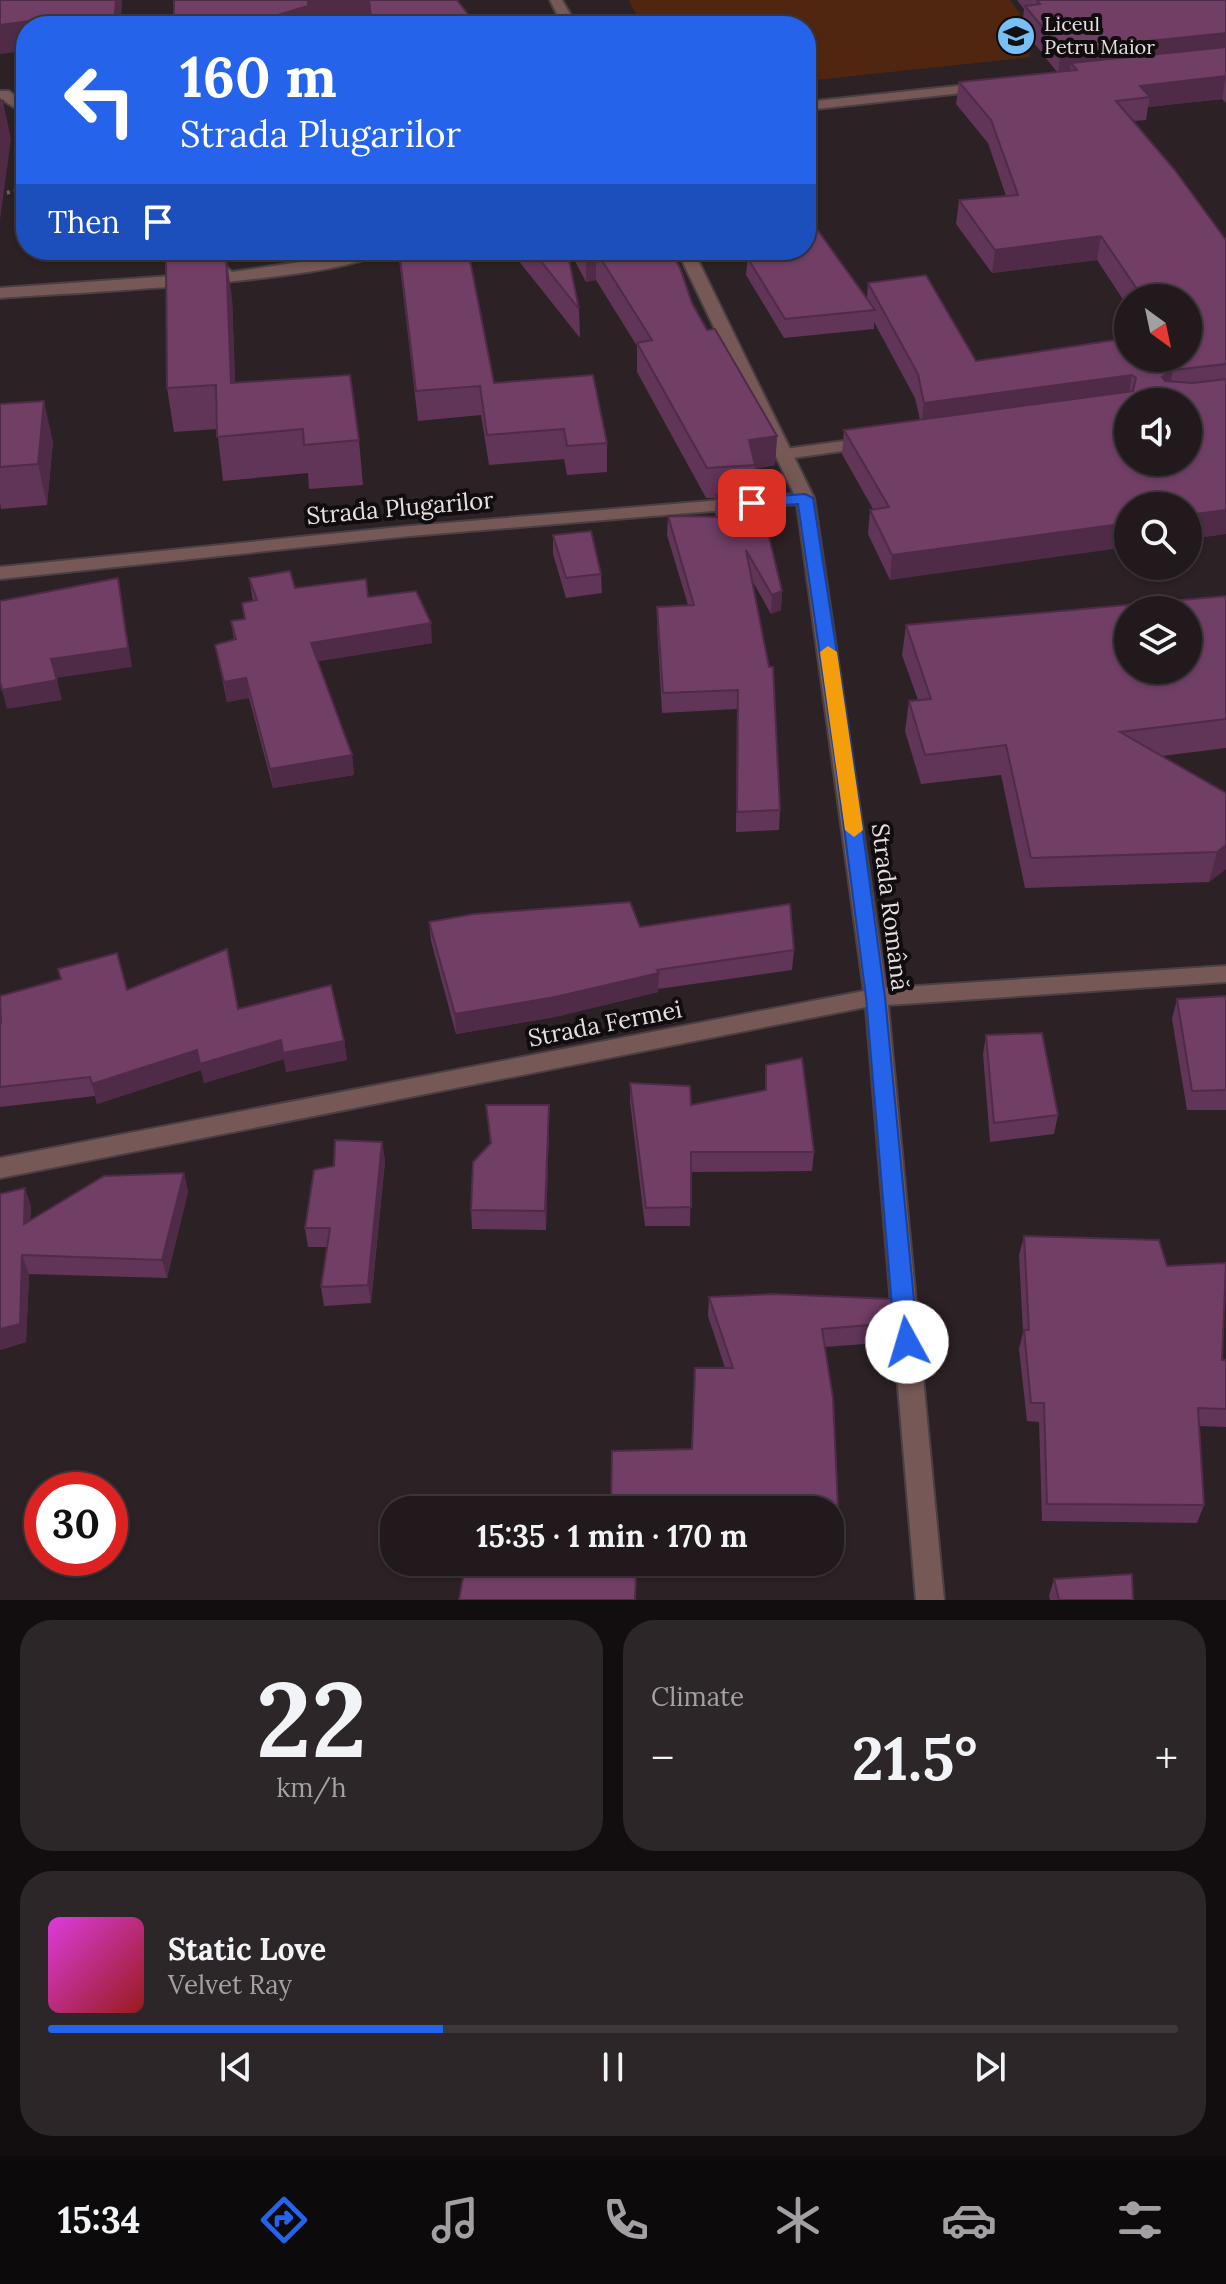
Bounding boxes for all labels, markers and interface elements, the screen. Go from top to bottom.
place label: Liceul Petru Maior [1044,11,1155,59]
school or university icon: Liceul Petru Maior [995,15,1037,57]
text: 160 m [180,41,337,112]
icon: left [48,48,152,152]
text: Strada Plugarilor [180,111,461,157]
icon: arrive [136,200,180,244]
text: Then [48,203,120,241]
north arrow [1114,284,1202,372]
map controls [1114,284,1202,684]
button: sound [1114,388,1202,476]
pin [718,469,786,537]
icon: arrive [730,481,774,525]
street label: Strada Plugarilor [305,484,495,531]
button: search [1114,492,1202,580]
button: layers [1114,596,1202,684]
street label: Strada Română [865,822,916,992]
street label: Strada Fermei [525,993,684,1054]
position arrow [865,1300,949,1384]
speed limit sign: 30 [24,1472,128,1576]
text: 15:35 · 1 min · 170 m [476,1517,748,1555]
text: 22 [256,1652,367,1785]
text: Climate [651,1680,744,1713]
text: 21.5° [852,1720,977,1796]
text: − [651,1730,674,1786]
text: + [1155,1730,1178,1786]
text: km/h [276,1771,347,1804]
text: Static Love [168,1930,326,1968]
text: Velvet Ray [168,1968,292,2001]
icon: previous [214,2045,258,2089]
icon: pause [591,2045,635,2089]
icon: next [968,2045,1012,2089]
icon: directions [256,2192,312,2248]
icon: music [427,2192,483,2248]
icon: phone [598,2192,654,2248]
icon: climate [770,2192,826,2248]
icon: car [941,2192,997,2248]
icon: filters [1112,2192,1168,2248]
text: 15:34 [58,2197,141,2243]

